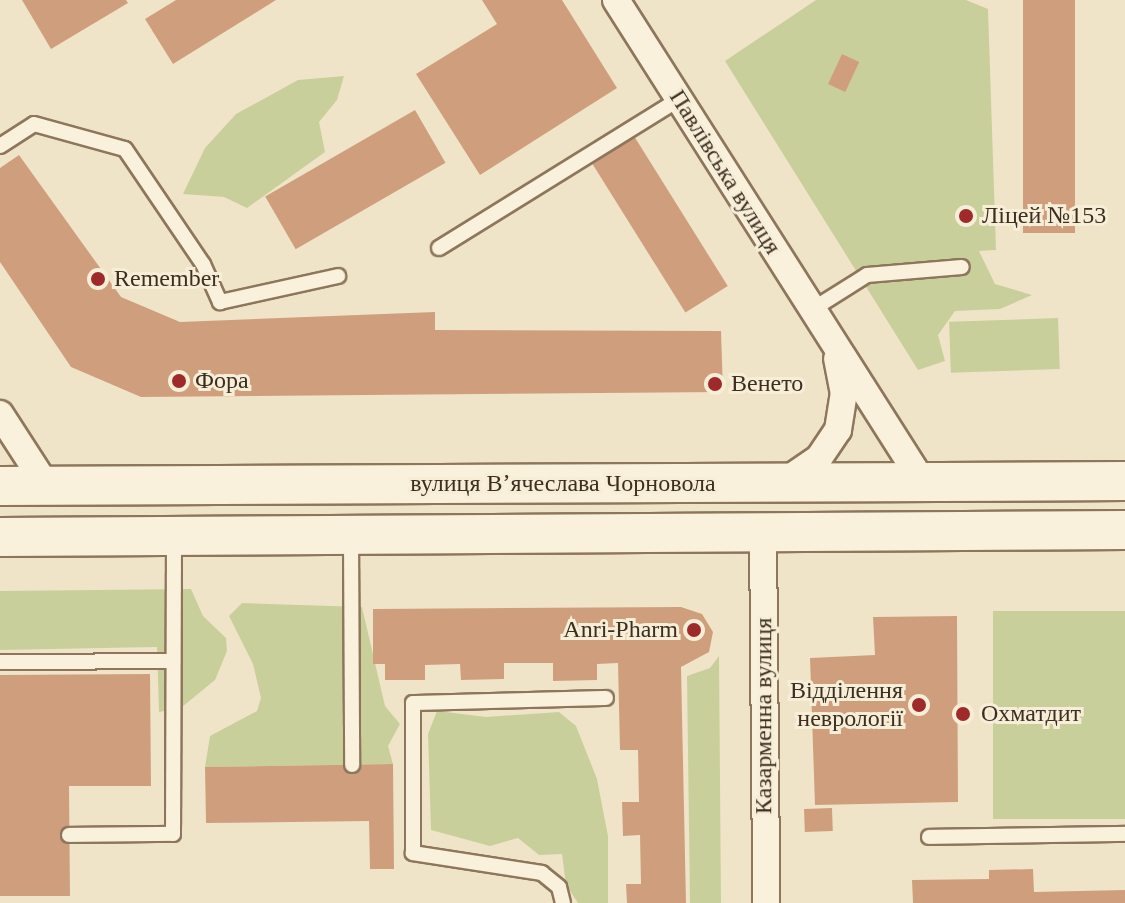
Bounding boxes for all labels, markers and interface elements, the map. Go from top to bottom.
street label: Павлівська вулиця [663,84,787,260]
place label: Ліцей №153 [982,202,1106,230]
marker: Ліцей №153 [957,207,975,225]
place label: Remember [114,265,219,293]
marker: Remember [89,270,107,288]
place label: Фора [195,367,249,395]
place label: Венето [731,370,803,398]
marker: Фора [170,372,188,390]
marker: Венето [706,375,724,393]
street label: вулиця Вʼячеслава Чорновола [410,470,716,498]
place label: Anri-Pharm [563,616,678,644]
street label: Казарменна вулиця [750,618,778,814]
marker: Anri-Pharm [685,621,703,639]
place label: Відділення неврології [790,677,903,733]
marker: Відділення неврології [910,696,928,714]
place label: Охматдит [981,700,1081,728]
marker: Охматдит [952,703,974,725]

